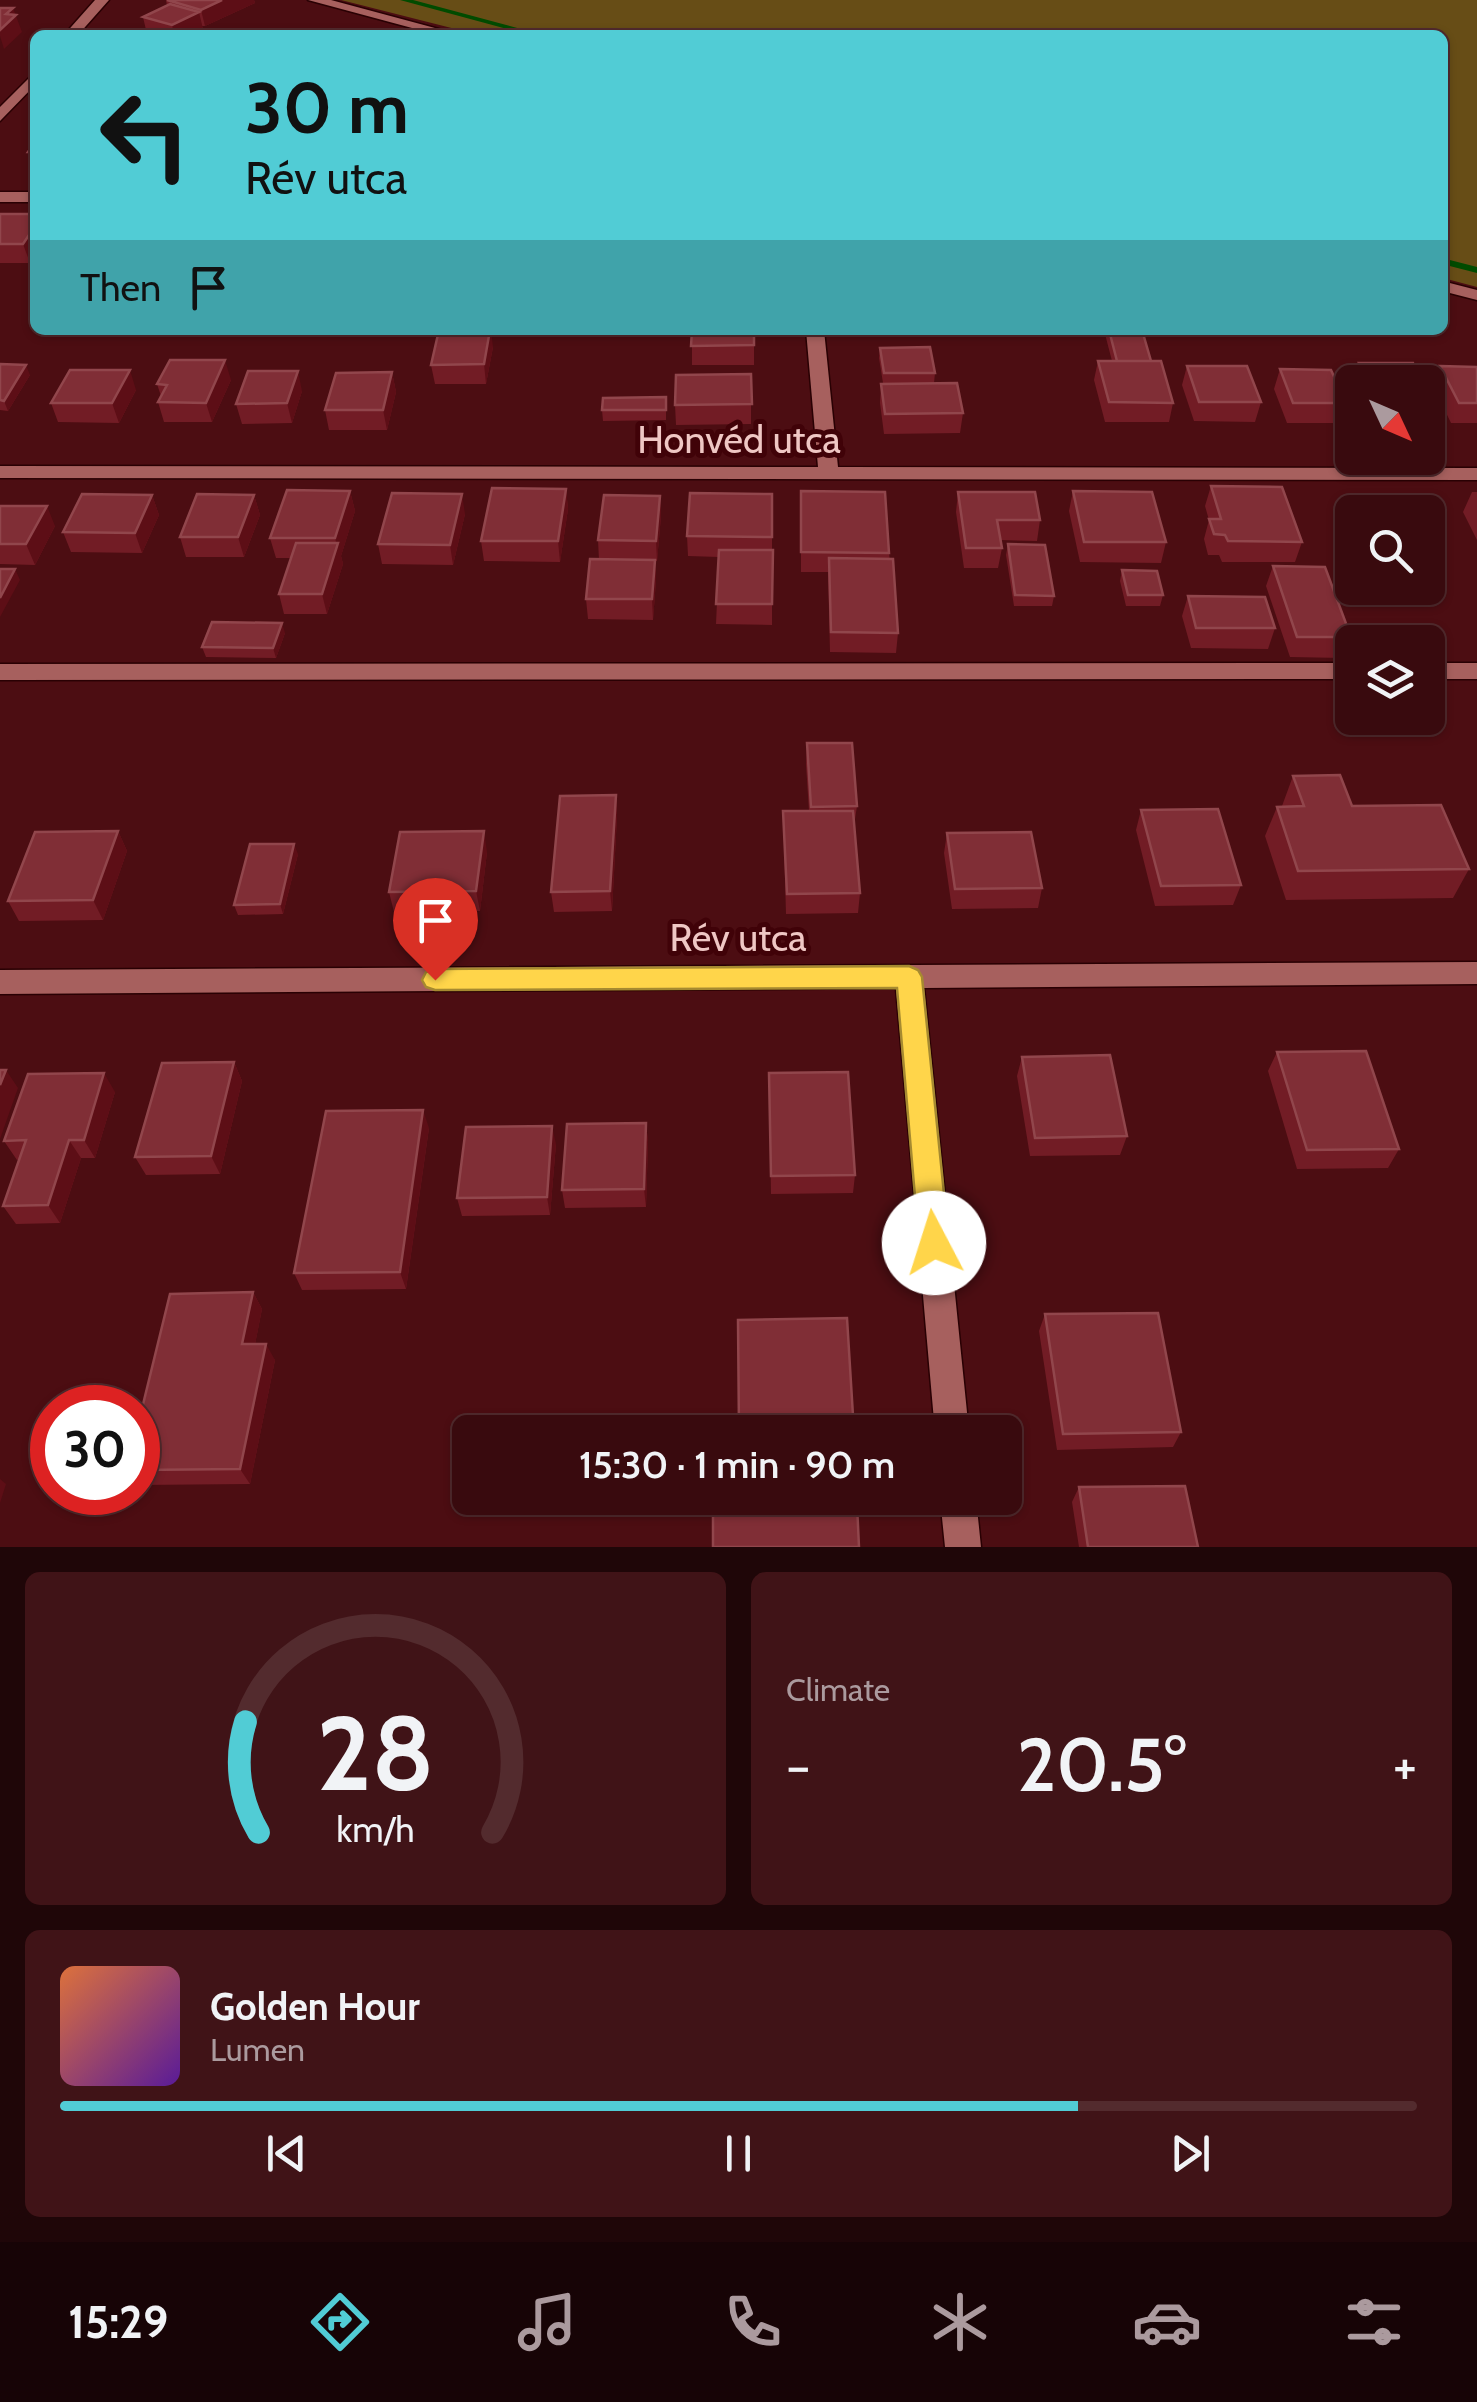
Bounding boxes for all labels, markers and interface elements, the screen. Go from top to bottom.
text: 30 m [245,65,409,151]
icon: left [80,70,210,200]
text: Rév utca [245,151,407,205]
icon: arrive [181,260,236,315]
text: Then [80,264,161,311]
north arrow [1335,365,1445,475]
map controls [1335,365,1445,735]
street label: Honvéd utca [637,416,841,463]
button: search [1335,495,1445,605]
button: layers [1335,625,1445,735]
pin [393,878,478,981]
icon: arrive [408,893,463,948]
street label: Rév utca [670,914,806,961]
position arrow [882,1191,986,1295]
speed limit sign: 30 [30,1385,160,1515]
text: 15:30 · 1 min · 90 m [579,1441,895,1488]
text: Climate [786,1670,890,1709]
text: 28 [317,1690,434,1816]
text: 20.5° [1017,1719,1186,1810]
text: − [786,1732,810,1799]
text: + [1393,1732,1417,1799]
text: km/h [336,1808,415,1851]
text: Golden Hour [210,1983,420,2030]
text: Lumen [210,2030,305,2069]
icon: previous [259,2126,314,2181]
icon: pause [711,2126,766,2181]
icon: next [1163,2126,1218,2181]
icon: directions [305,2287,375,2357]
icon: music [512,2287,582,2357]
icon: phone [718,2287,788,2357]
icon: climate [925,2287,995,2357]
icon: car [1132,2287,1202,2357]
icon: filters [1339,2287,1409,2357]
text: 15:29 [68,2295,168,2349]

